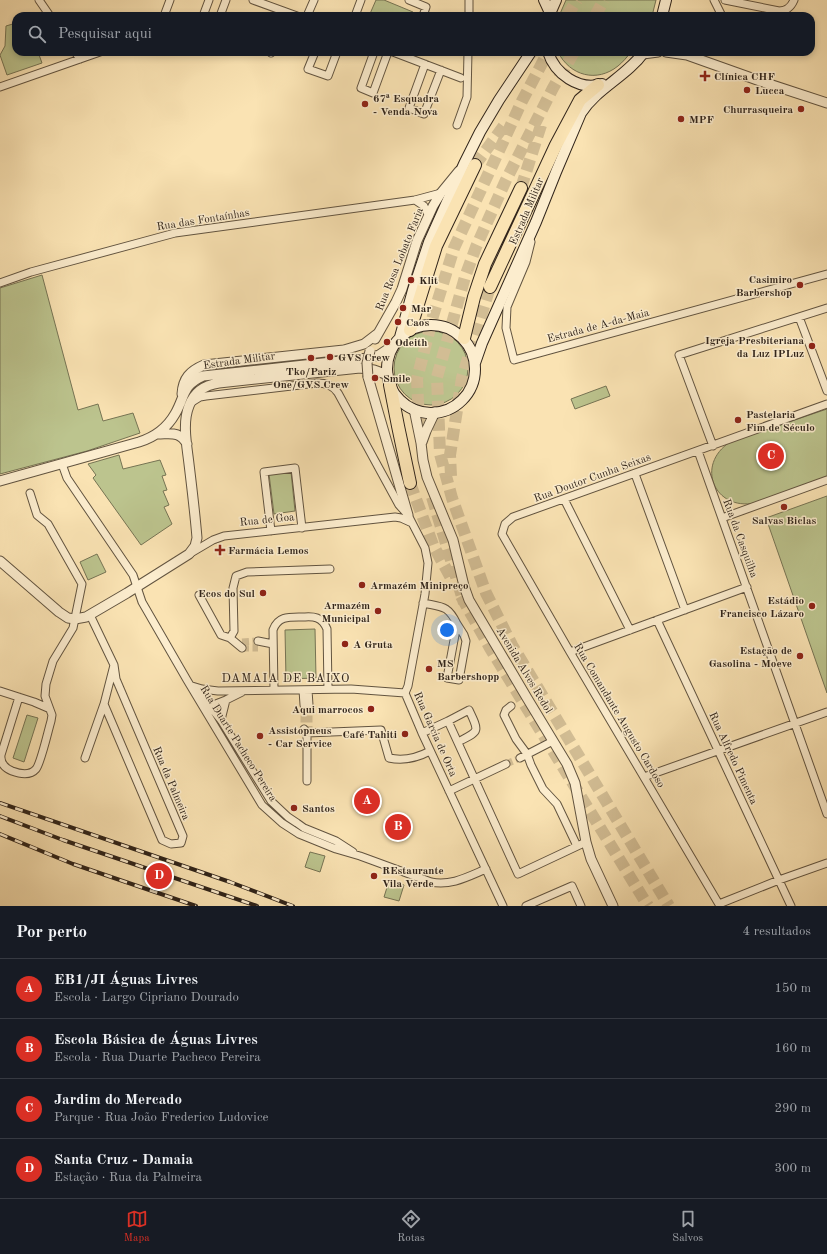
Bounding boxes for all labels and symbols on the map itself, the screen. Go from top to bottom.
marker: Clínica CHF [699,70,711,82]
place label: Clínica CHF [714,72,775,83]
marker: Lucca [742,85,752,95]
place label: Lucca [755,86,785,97]
place label: 67ª Esquadra - Venda Nova [373,94,439,118]
marker: 67ª Esquadra - Venda Nova [360,99,370,109]
marker: Churrasqueira [796,104,806,114]
place label: Churrasqueira [723,105,793,116]
marker: MPF [676,114,686,124]
place label: MPF [689,115,714,126]
street label: Estrada Militar [508,176,547,247]
street label: Rua Rosa Lobato Faria [375,206,426,313]
street label: Rua das Fontaínhas [156,208,251,233]
marker: Klit [406,275,416,285]
place label: Casimiro Barbershop [736,275,792,299]
place label: Klit [419,276,438,287]
marker: Casimiro Barbershop [795,280,805,290]
marker: Mar [398,303,408,313]
place label: Mar [411,304,431,315]
street label: Estrada de A-da-Maia [546,307,651,345]
marker: Caos [393,317,403,327]
place label: Caos [406,318,429,329]
place label: Igreja Presbiteriana da Luz IPLuz [705,336,804,360]
marker: Odeith [382,337,392,347]
place label: Odeith [395,338,427,349]
marker: Igreja Presbiteriana da Luz IPLuz [807,341,817,351]
street label: Estrada Militar [203,351,276,372]
marker: GVS Crew [325,352,335,362]
marker: Tko/Pariz One/GVS Crew [306,353,316,363]
place label: GVS Crew [338,353,391,364]
place label: Tko/Pariz One/GVS Crew [273,367,350,391]
marker: Smile [370,373,380,383]
place label: Smile [383,374,410,385]
place label: Pastelaria Fim de Século [746,410,815,434]
marker: Pastelaria Fim de Século [733,415,743,425]
pin: C [758,441,784,471]
street label: Rua Doutor Cunha Seixas [533,452,653,505]
street label: Rua da Casquilha [720,498,759,580]
marker: Salvas Biclas [779,502,789,512]
street label: Rua de Goa [239,512,296,529]
place label: Salvas Biclas [752,516,817,527]
marker: Farmácia Lemos [215,545,225,555]
place label: Farmácia Lemos [228,546,309,557]
marker: Armazém Minipreço [357,580,367,590]
place label: Armazém Minipreço [370,581,469,592]
marker: Ecos do Sul [258,588,268,598]
place label: Ecos do Sul [198,589,256,600]
place label: Estádio Francisco Lázaro [719,596,804,620]
place label: Armazém Municipal [321,601,371,625]
marker: Estádio Francisco Lázaro [807,601,817,611]
marker: Armazém Municipal [373,606,383,616]
your location [437,620,457,640]
street label: Avenida Alves Redol [494,626,554,716]
marker: A Gruta [340,639,350,649]
place label: A Gruta [353,640,393,651]
street label: Rua Comandante Augusto Cardoso [571,642,666,790]
place label: Estação de Gasolina - Moeve [709,646,792,670]
marker: Estação de Gasolina - Moeve [795,651,805,661]
place label: MS Barbershopp [437,659,499,683]
marker: MS Barbershopp [424,664,434,674]
district label: DAMAIA DE BAIXO [221,673,351,685]
street label: Rua Duarte Pacheco Pereira [197,684,278,804]
street label: Rua Garcia de Orta [411,690,459,779]
marker: Aqui marrocos [366,704,376,714]
place label: Aqui marrocos [292,705,363,716]
street label: Rua Alfredo Pimenta [706,711,759,807]
place label: Assistopneus - Car Service [268,726,332,750]
marker: Café Tahiti [400,729,410,739]
place label: Café Tahiti [342,730,397,741]
marker: Assistopneus - Car Service [255,731,265,741]
street label: Rua da Palmeira [150,745,191,822]
pin: A [354,786,380,816]
marker: Santos [289,803,299,813]
place label: Santos [302,804,335,815]
pin: B [385,812,411,842]
pin: D [146,861,172,891]
place label: REstaurante Vila Verde [382,866,444,890]
marker: REstaurante Vila Verde [369,871,379,881]

